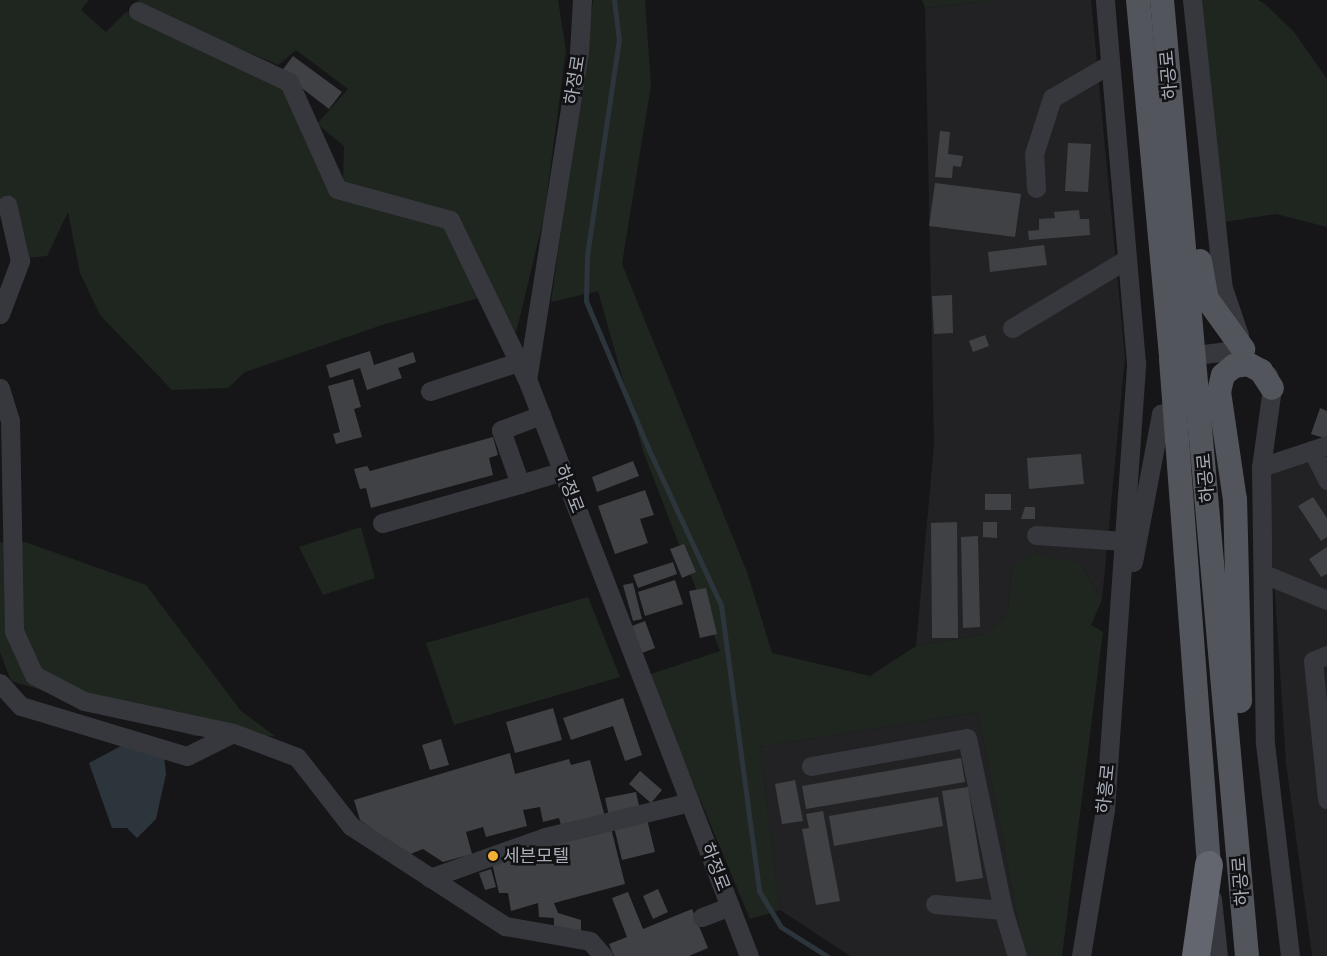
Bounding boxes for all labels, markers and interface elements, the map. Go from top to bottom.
street label: 하공로 [1156,49,1182,101]
street label: 하정로 [560,54,590,106]
street label: 하공로 [1193,452,1219,504]
street label: 하정로 [550,462,588,516]
street label: 하흥로 [1093,763,1119,815]
street label: 하정로 [696,840,734,894]
place label: 세븐모텔 [503,845,569,867]
marker: 세븐모텔 [487,850,499,862]
street label: 하공로 [1228,855,1254,907]

